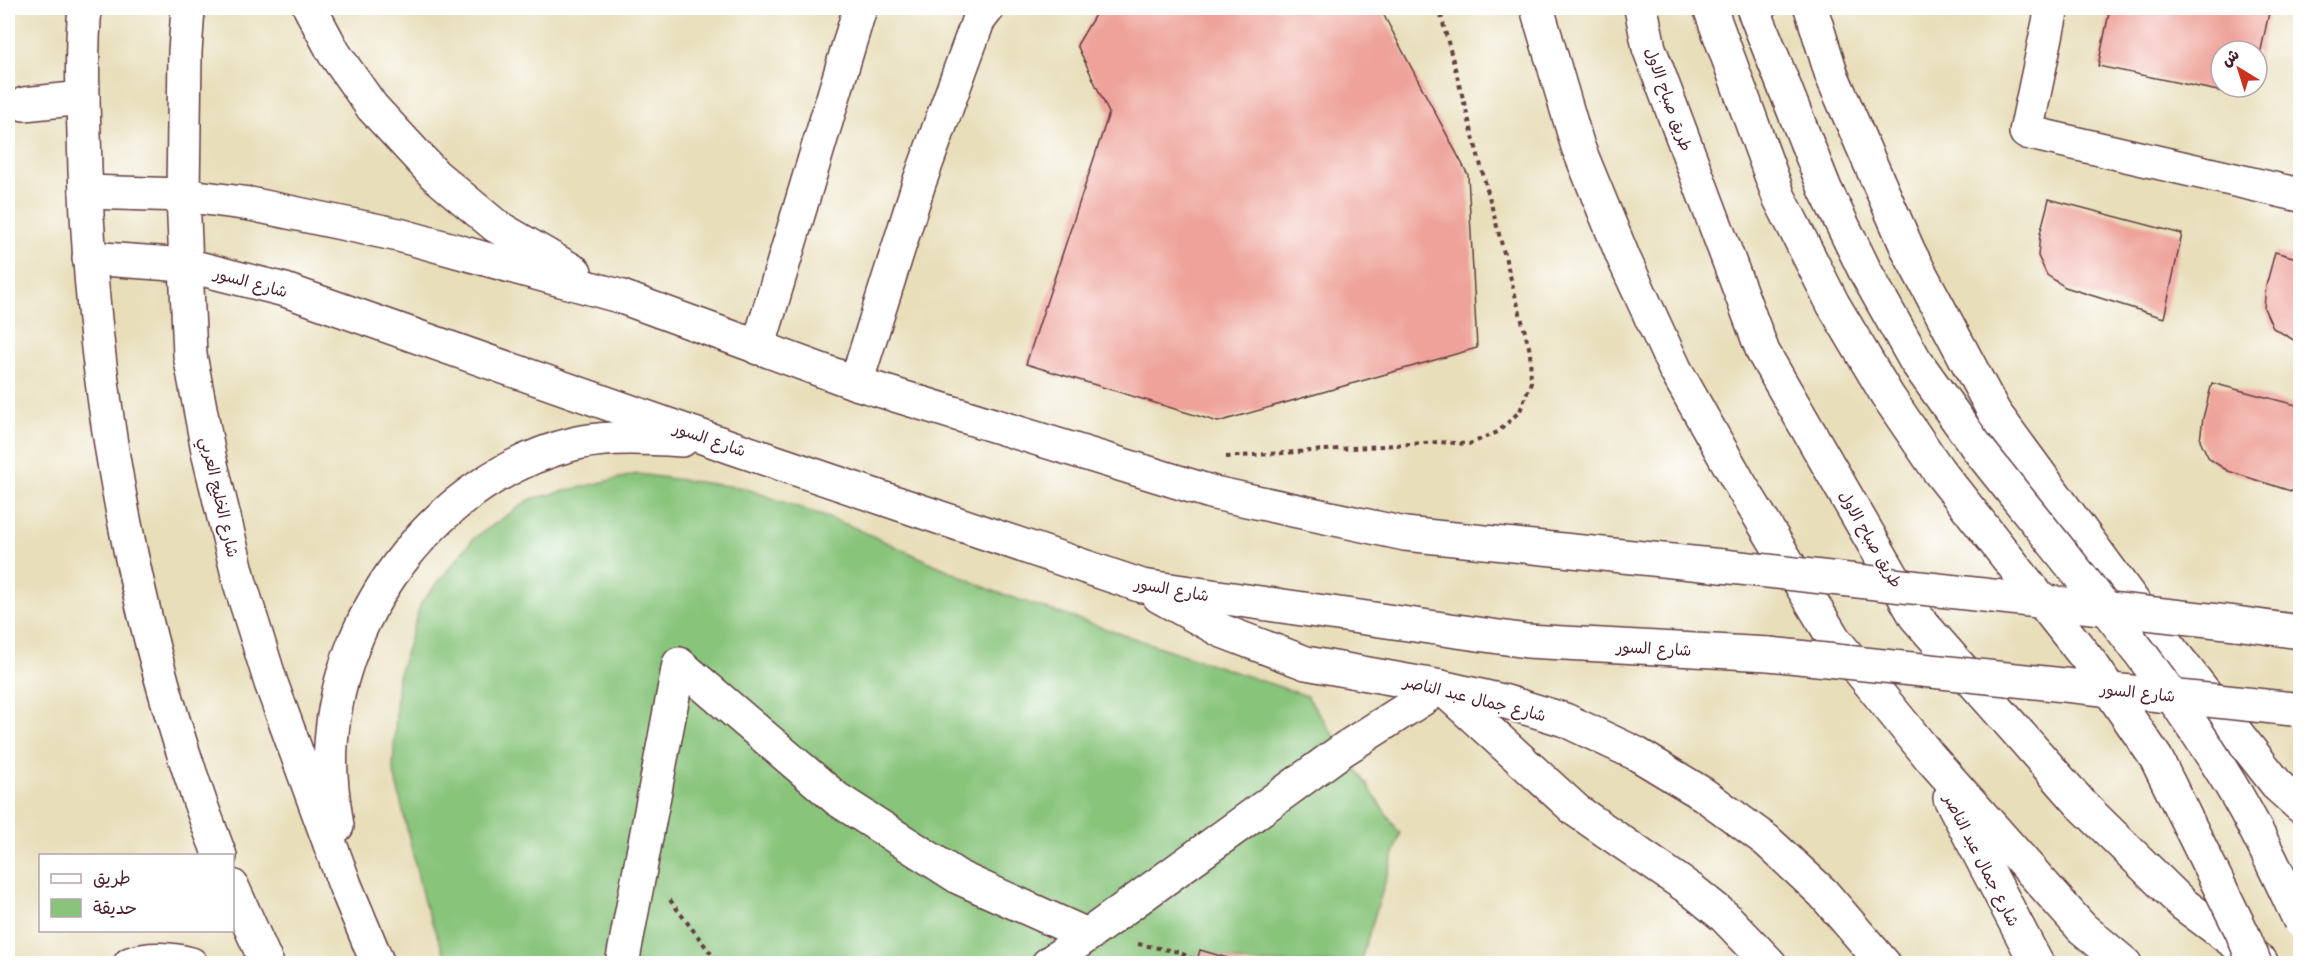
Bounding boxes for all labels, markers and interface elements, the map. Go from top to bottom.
north arrow [2209,39,2269,99]
street label: طريق صباح الاول [1640,44,1697,154]
text: ش [2217,44,2243,71]
street label: شارع السور [210,262,290,303]
street label: شارع السور [669,417,749,463]
street label: شارع الخليج العربي [192,435,244,560]
street label: طريق صباح الاول [1834,487,1907,592]
street label: شارع السور [1131,572,1211,607]
street label: شارع السور [1614,636,1692,662]
street label: شارع جمال عبد الناصر [1399,670,1548,727]
street label: شارع السور [2097,678,2176,708]
street label: شارع جمال عبد الناصر [1937,789,2024,930]
legend [39,854,234,932]
text: طريق [93,866,131,890]
text: حديقة [93,896,137,920]

